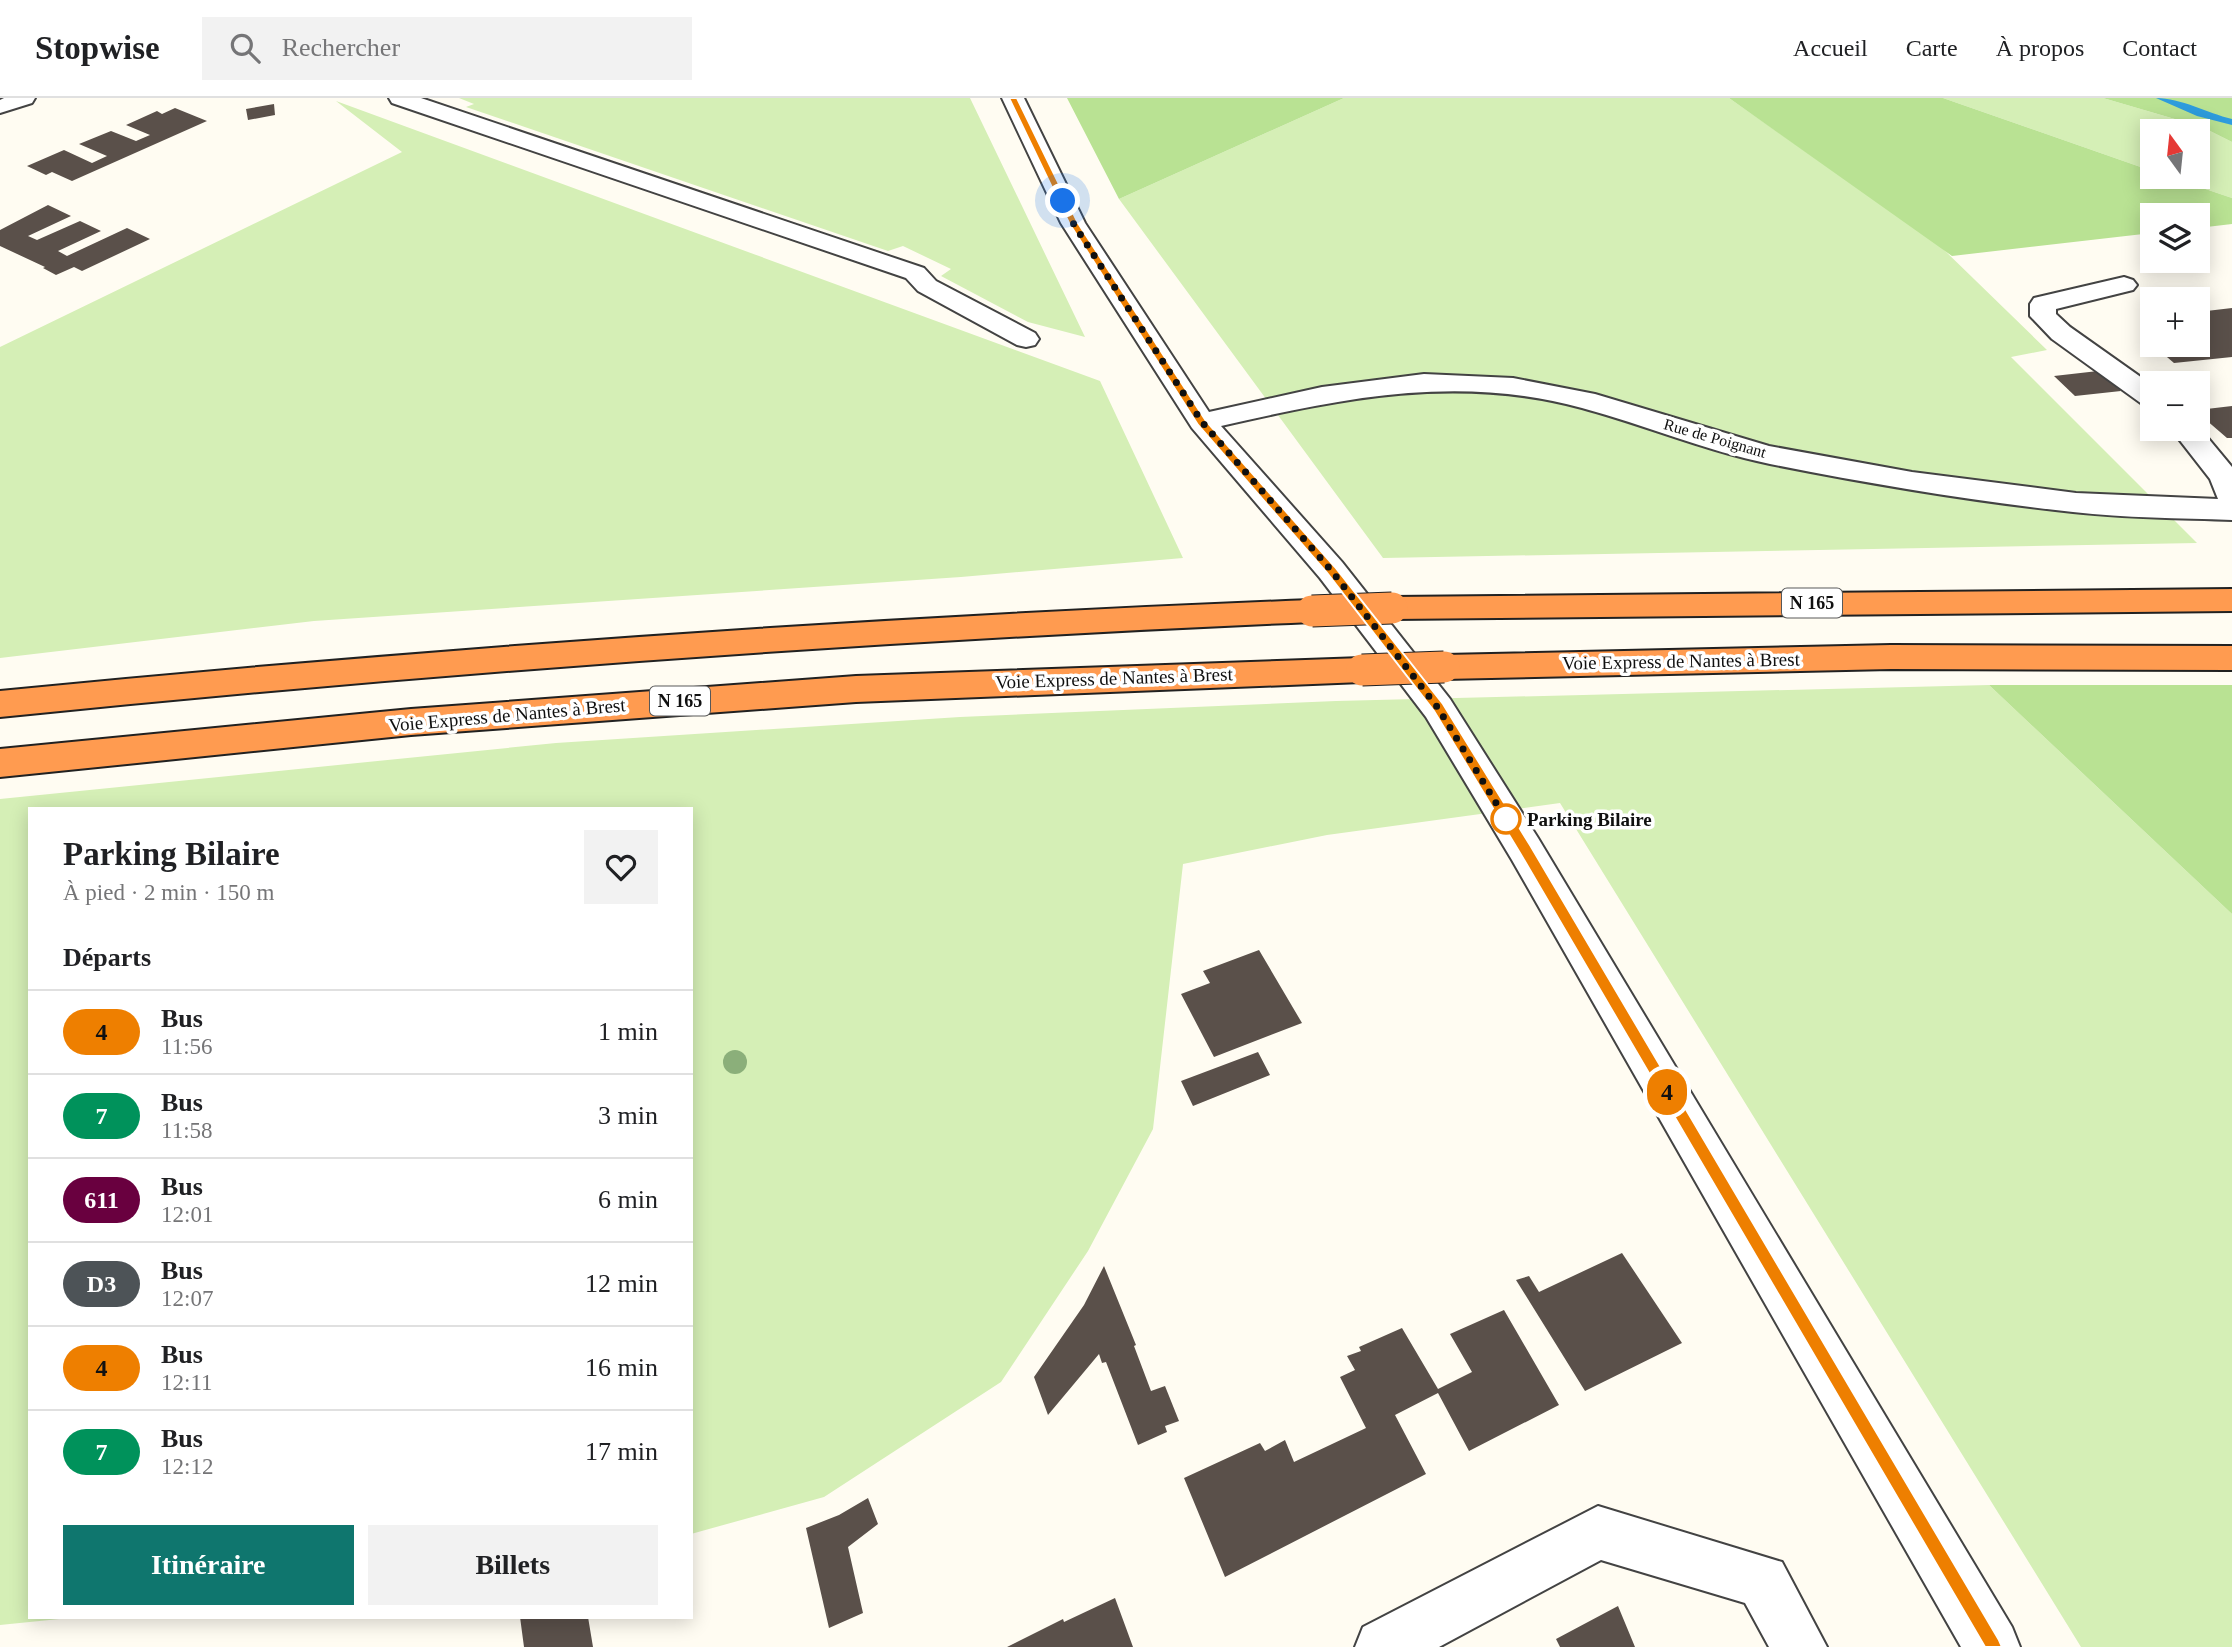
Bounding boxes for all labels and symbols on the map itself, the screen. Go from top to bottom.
north arrow [2140,119,2210,189]
your location [1045,183,1080,218]
street label: Rue de Poignant [1662,415,1769,462]
road number: N 165 [1782,588,1842,618]
street label: Voie Express de Nantes à Brest [1562,648,1801,674]
street label: Voie Express de Nantes à Brest [995,663,1234,693]
road number: N 165 [650,686,710,716]
street label: Voie Express de Nantes à Brest [388,694,627,736]
marker: Parking Bilaire [1491,804,1521,834]
place label: Parking Bilaire [1527,809,1652,830]
line badge: 4 [1644,1069,1690,1115]

